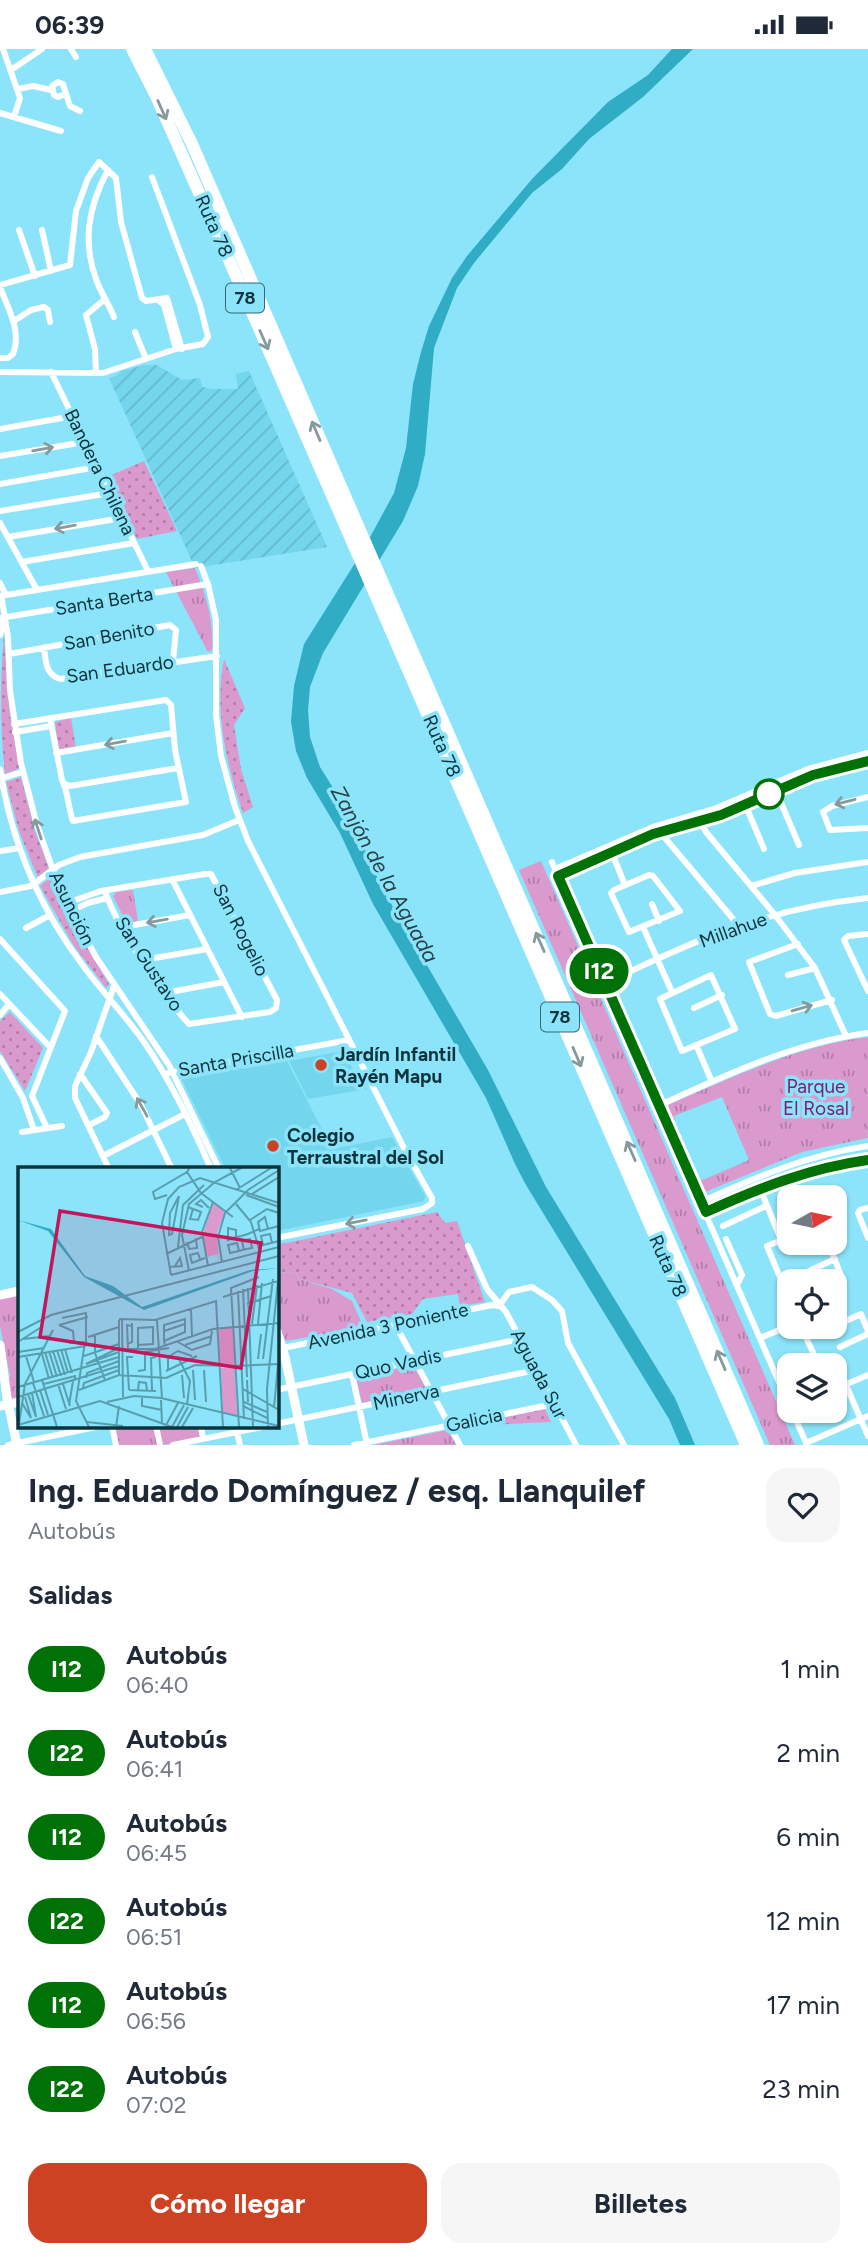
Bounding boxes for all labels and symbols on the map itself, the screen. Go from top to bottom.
one-way arrow [156,99,169,120]
street label: Ruta 78 [190,191,238,261]
road number: 78 [226,283,264,313]
one-way arrow [258,329,271,351]
street label: Bandera Chilena [59,405,141,539]
one-way arrow [309,421,322,442]
one-way arrow [31,442,53,455]
one-way arrow [54,521,77,534]
street label: Santa Berta [53,582,155,620]
street label: San Benito [62,617,156,655]
street label: San Eduardo [65,650,175,688]
street label: Ruta 78 [418,711,466,781]
one-way arrow [104,737,126,750]
unlabelled marker [754,779,784,809]
water label: Zanjón de la Aguada [326,781,444,967]
one-way arrow [834,797,856,810]
one-way arrow [31,818,43,840]
street label: Asunción [44,867,100,949]
street label: San Rogelio [208,880,274,980]
street label: Millahue [696,907,770,953]
street label: San Gustavo [110,912,188,1016]
one-way arrow [146,915,168,928]
one-way arrow [533,932,546,954]
line badge: I12 [559,948,639,994]
one-way arrow [791,1001,813,1014]
road number: 78 [541,1002,579,1031]
street label: Santa Priscilla [176,1039,296,1081]
place label: Jardín Infantil Rayén Mapu [335,1043,456,1088]
one-way arrow [571,1045,584,1067]
marker: Jardín Infantil Rayén Mapu [313,1057,329,1073]
park label: Parque El Rosal [783,1075,849,1120]
one-way arrow [135,1097,148,1118]
place label: Colegio Terraustral del Sol [287,1124,444,1169]
marker: Colegio Terraustral del Sol [265,1138,281,1154]
one-way arrow [624,1141,637,1162]
inset map [18,1167,278,1427]
north arrow [777,1185,847,1255]
one-way arrow [345,1216,368,1230]
street label: Ruta 78 [644,1231,692,1301]
street label: Avenida 3 Poniente [306,1298,470,1354]
street label: Aguada Sur [506,1325,573,1423]
street label: Quo Vadis [353,1344,443,1384]
one-way arrow [714,1350,727,1371]
street label: Minerva [371,1379,441,1415]
street label: Galicia [444,1403,504,1437]

